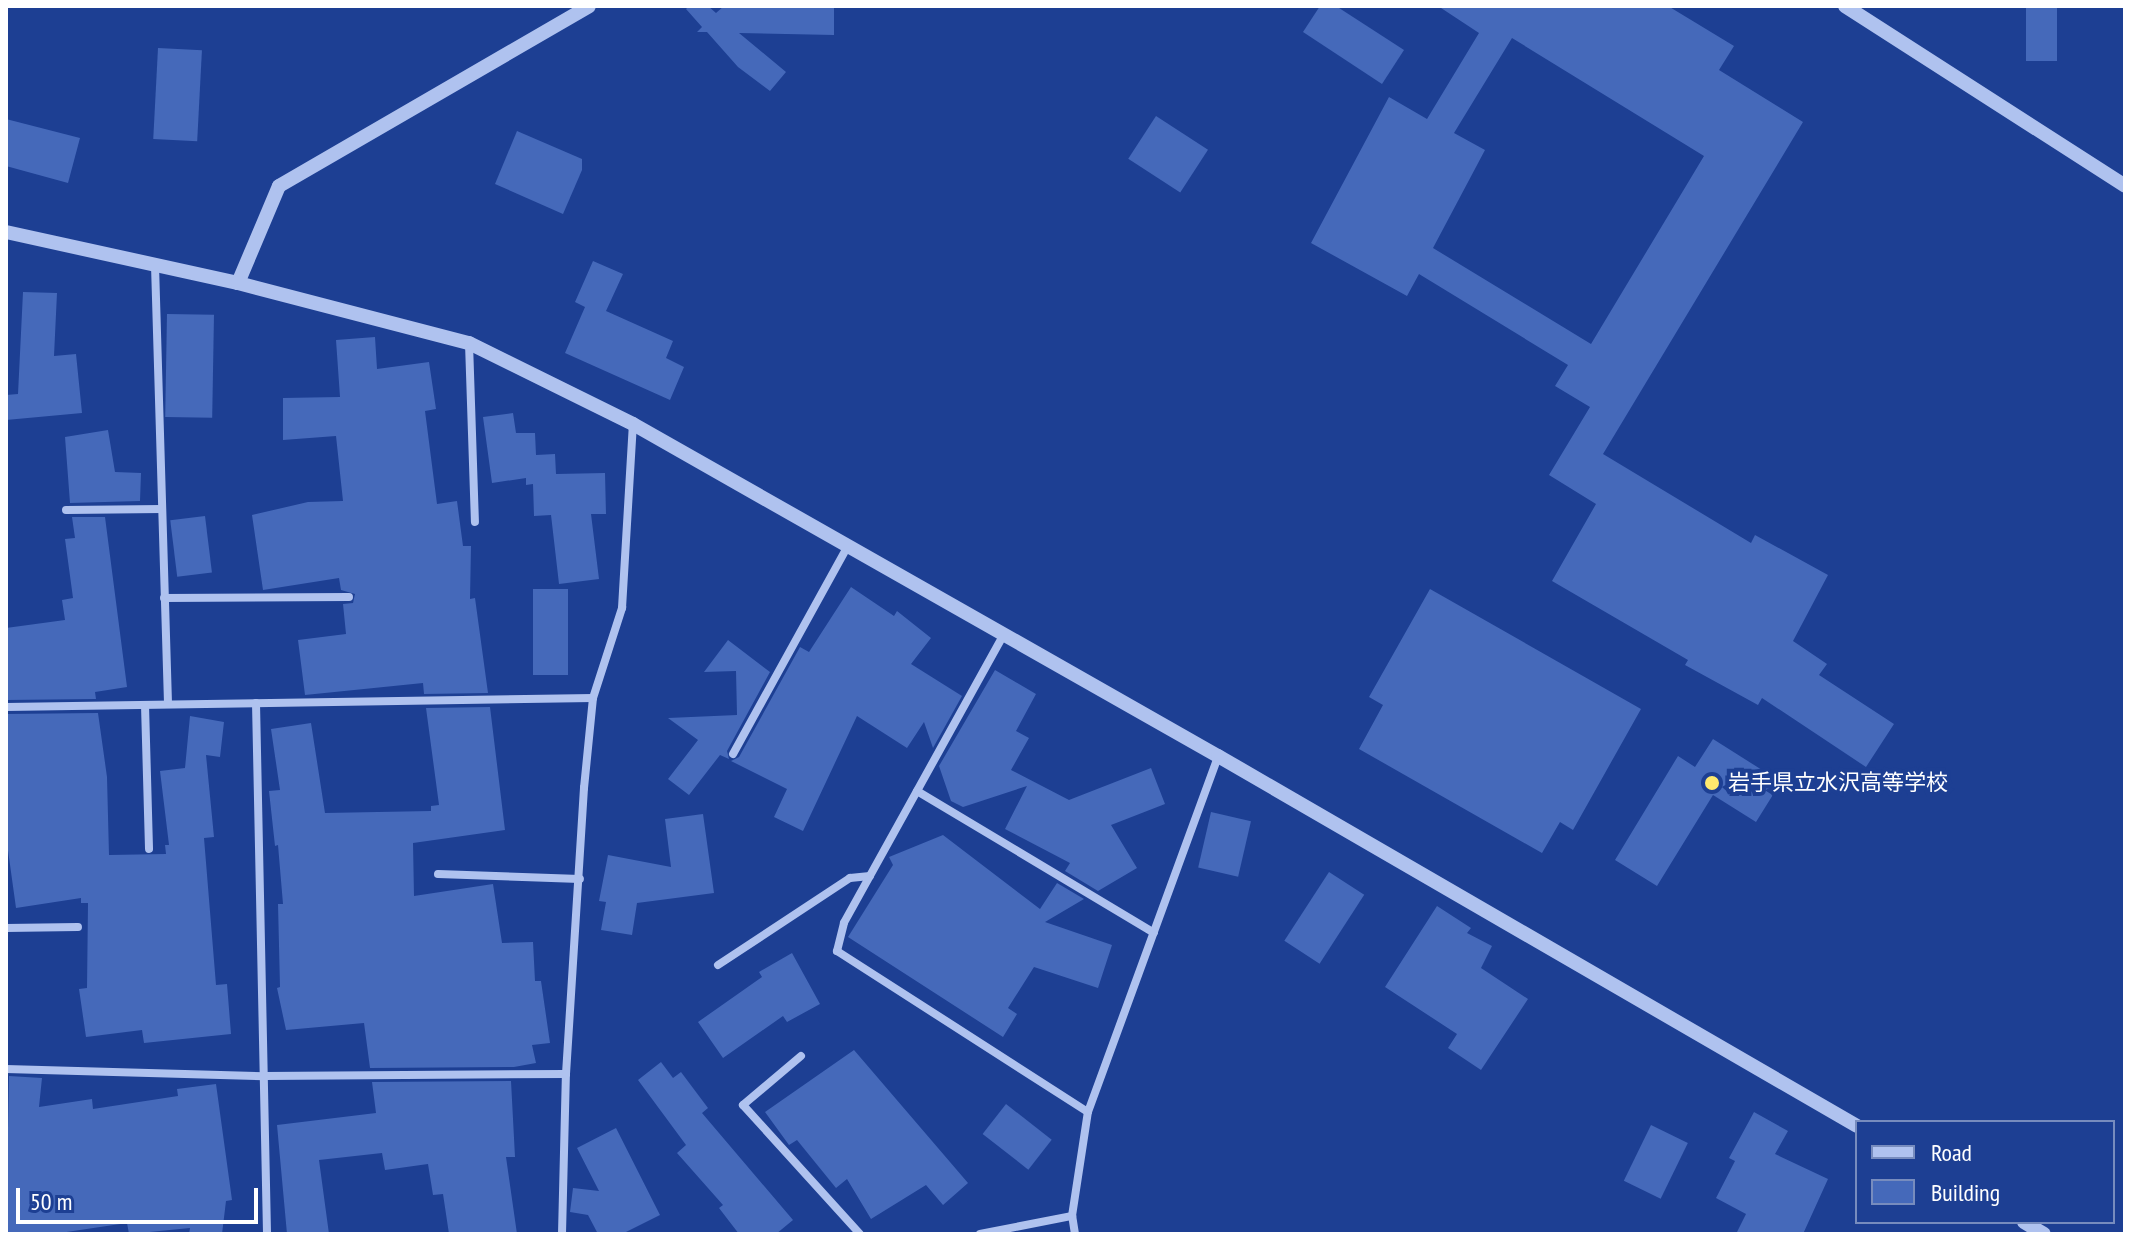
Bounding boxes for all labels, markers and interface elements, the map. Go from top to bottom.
place label: 岩手県立水沢高等学校 [1728,770,1948,796]
marker: 岩手県立水沢高等学校 [1703,774,1721,792]
legend [1855,1120,2115,1224]
text: Road [1931,1137,1972,1168]
scale bar [20,1172,262,1222]
text: Building [1931,1177,2000,1208]
text: 50 m [30,1186,72,1217]

